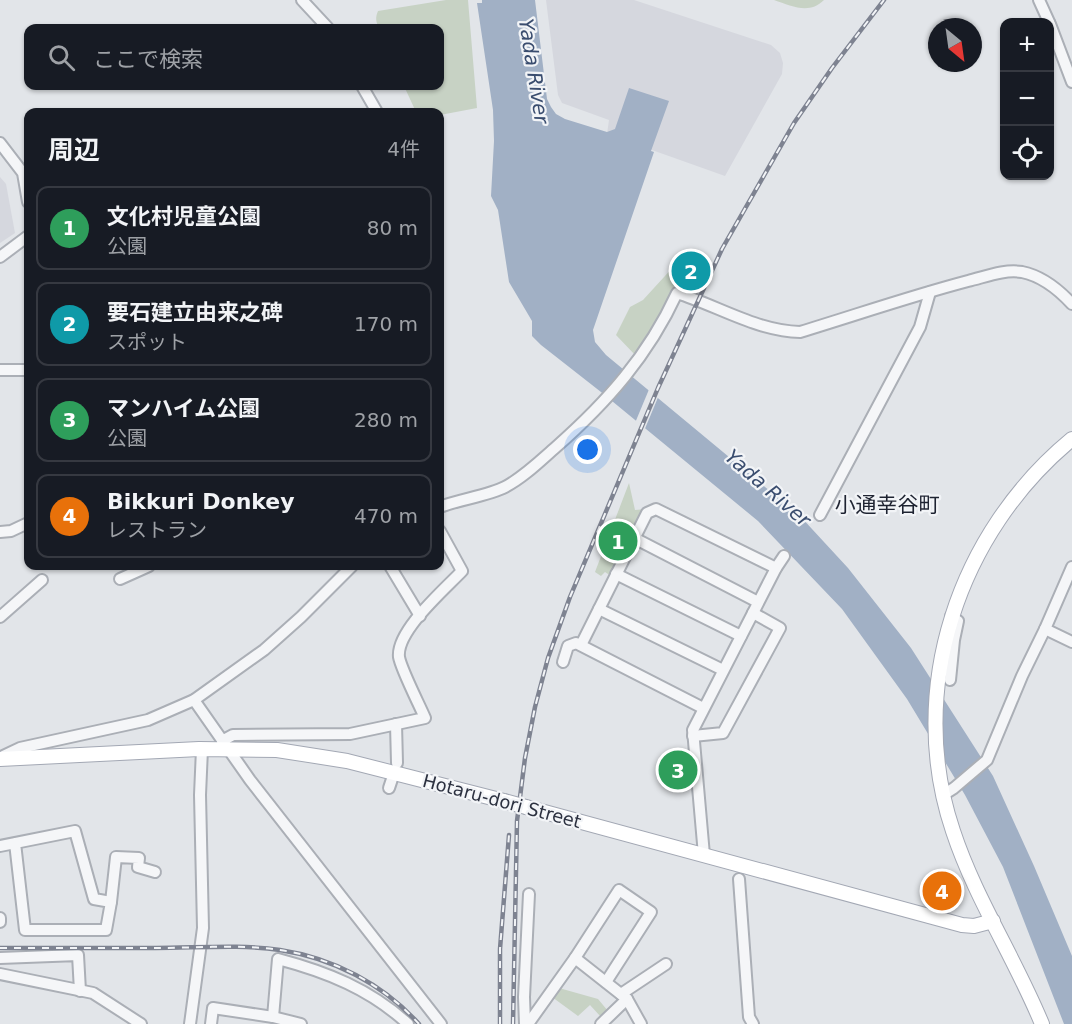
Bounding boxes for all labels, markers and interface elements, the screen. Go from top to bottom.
water label: Yada River [514,17,554,127]
north arrow [928,18,982,72]
map controls [1000,18,1054,180]
button: + [1000,18,1054,72]
search box [24,24,444,90]
icon: search [45,41,78,74]
text: ここで検索 [93,47,203,72]
button: − [1000,72,1054,126]
button: locate [1000,126,1054,180]
text: 周辺 [48,135,100,165]
text: 4件 [387,137,420,161]
text: 文化村児童公園 [107,204,261,229]
text: 1 [63,216,76,240]
text: 80 m [367,216,418,240]
text: 公園 [107,234,147,258]
pin: 2 [672,248,710,294]
text: 要石建立由来之碑 [107,300,283,325]
text: 2 [63,312,76,336]
text: 170 m [354,312,418,336]
text: スポット [107,330,187,354]
text: マンハイム公園 [107,396,260,421]
text: 3 [63,408,76,432]
text: 280 m [354,408,418,432]
text: 公園 [107,426,147,450]
your location [573,435,602,464]
water label: Yada River [720,444,817,533]
text: Bikkuri Donkey [107,489,295,514]
district label: 小通幸谷町 [835,493,940,517]
text: 4 [63,504,76,528]
text: 470 m [354,504,418,528]
text: レストラン [107,518,207,542]
pin: 1 [598,518,638,564]
pin: 3 [658,748,698,792]
street label: Hotaru-dori Street [420,770,584,832]
pin: 4 [922,868,962,914]

